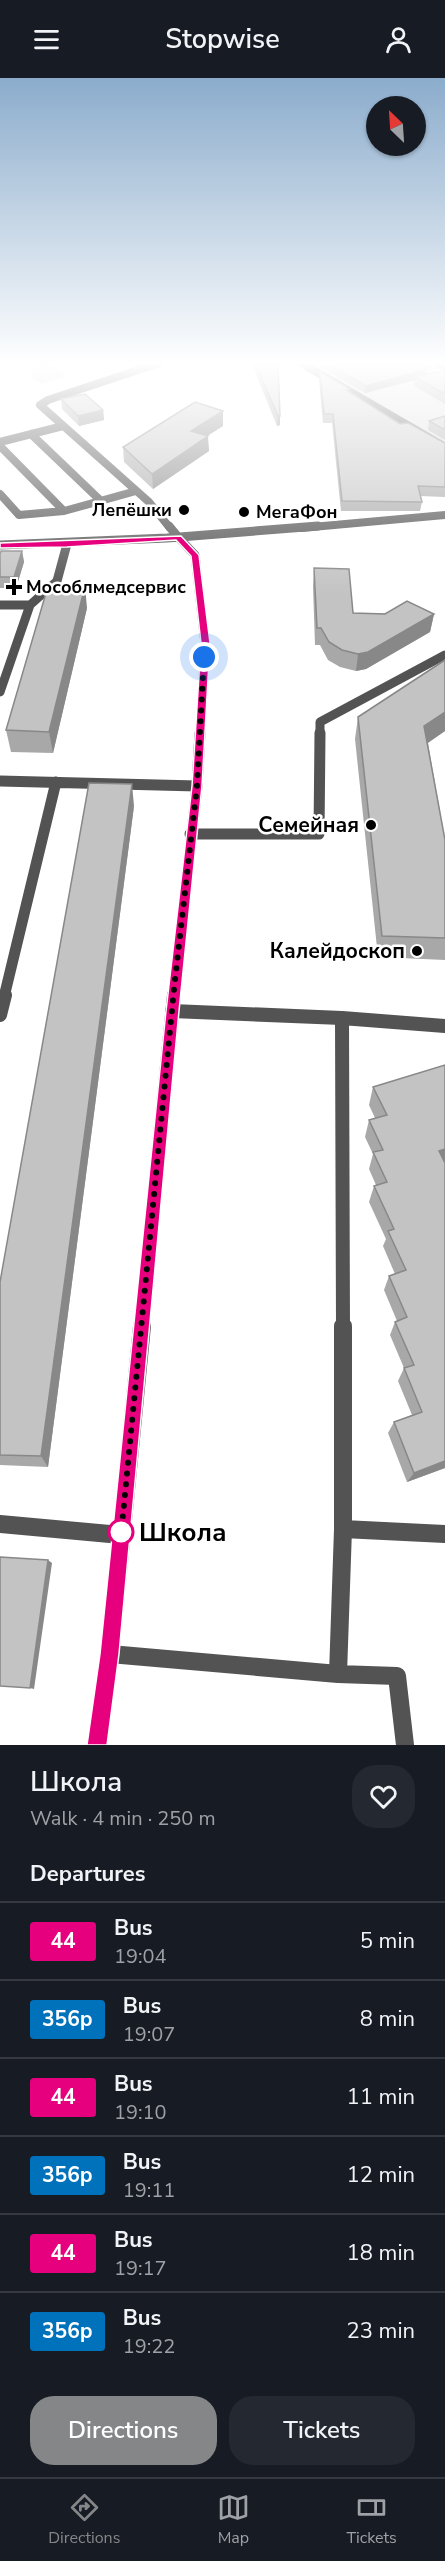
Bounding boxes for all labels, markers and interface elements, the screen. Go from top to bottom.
text: Stopwise [165,21,280,58]
icon: menu [30,23,63,56]
icon: person [382,23,415,56]
north arrow [366,96,426,156]
map controls [366,96,426,156]
place label: Лепёшки [92,498,172,522]
place label: МегаФон [256,500,337,524]
marker: Лепёшки [177,503,191,517]
marker: МегаФон [237,505,251,519]
place label: Мособлмедсервис [26,575,186,599]
marker: Мособлмедсервис [7,580,21,594]
your location [189,642,219,672]
place label: Семейная [258,811,359,839]
marker: Семейная [364,818,378,832]
place label: Калейдоскоп [270,937,405,965]
marker: Калейдоскоп [410,944,424,958]
place label: Школа [139,1515,227,1550]
marker: Школа [108,1519,134,1545]
text: Школа [30,1763,123,1801]
button: heart [352,1765,415,1828]
text: Walk · 4 min · 250 m [30,1805,216,1832]
text: Departures [30,1859,145,1889]
text: Bus [114,1913,153,1943]
text: 5 min [360,1926,415,1956]
text: 44 [50,1927,76,1955]
text: 19:04 [114,1943,167,1970]
text: Bus [123,1991,161,2021]
text: 8 min [360,2004,415,2034]
text: 356р [42,2005,93,2033]
text: 19:07 [123,2021,175,2048]
text: Bus [114,2069,153,2099]
text: 11 min [347,2082,415,2112]
text: 44 [50,2083,76,2111]
text: 19:10 [114,2099,167,2126]
text: Bus [123,2147,161,2177]
text: 12 min [347,2160,415,2190]
text: 356р [42,2161,93,2189]
text: 19:11 [123,2177,175,2204]
text: Bus [114,2225,153,2255]
text: 18 min [347,2238,415,2268]
text: 44 [50,2239,76,2267]
text: 19:17 [114,2255,167,2282]
text: Bus [123,2303,161,2333]
text: 23 min [347,2316,415,2346]
text: 356р [42,2317,93,2345]
text: 19:22 [123,2333,175,2360]
button: Directions [30,2396,217,2465]
button: Tickets [229,2396,415,2465]
tab: Directions [48,2491,120,2549]
tab: Map [217,2491,250,2549]
tab: Tickets [346,2491,397,2549]

